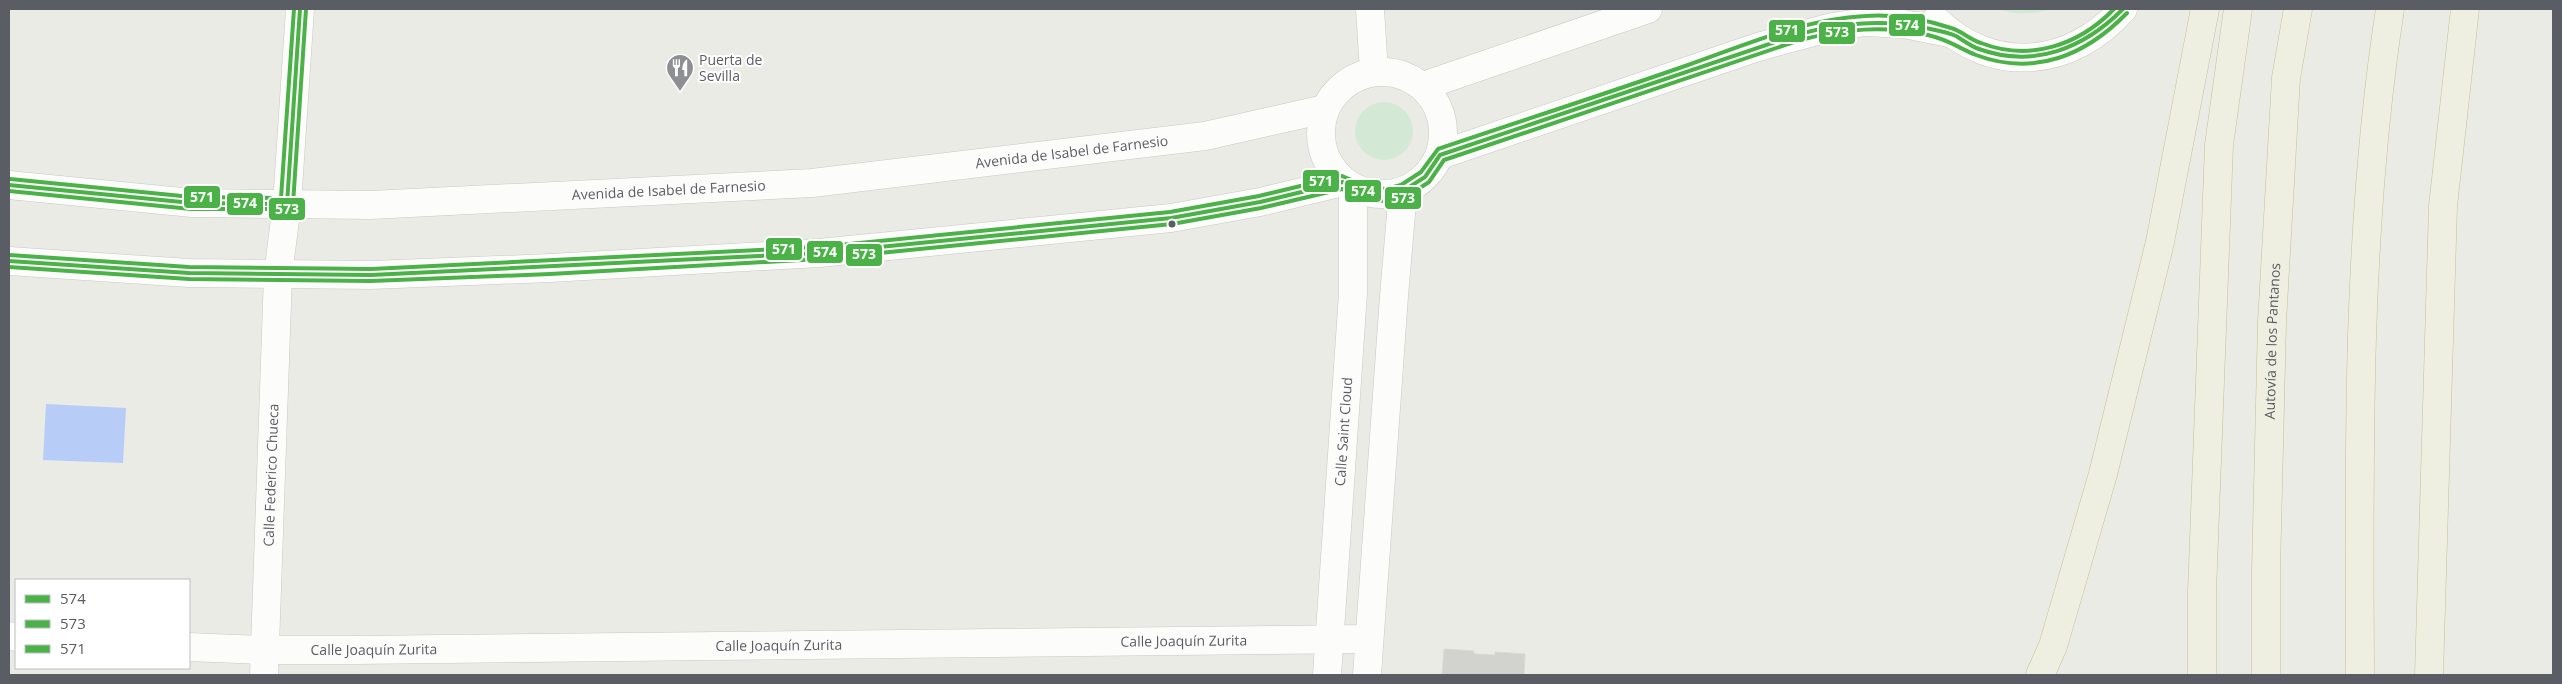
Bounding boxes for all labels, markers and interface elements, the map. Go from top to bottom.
line badge: 574 [1888,13,1926,37]
text: 574 [1895,15,1919,34]
line badge: 571 [1768,19,1806,43]
text: 571 [1775,20,1799,39]
line badge: 573 [1818,21,1856,45]
text: 573 [1825,22,1849,41]
place label: Puerta de Sevilla [699,50,763,85]
restaurant icon: Puerta de Sevilla [665,53,695,92]
street label: Avenida de Isabel de Farnesio [974,130,1169,172]
line badge: 571 [1302,169,1340,193]
text: 571 [1309,171,1333,190]
street label: Avenida de Isabel de Farnesio [571,175,766,204]
line badge: 574 [1344,179,1382,203]
text: 574 [1351,181,1375,200]
line badge: 571 [183,185,221,209]
line badge: 573 [1384,186,1422,210]
text: 571 [190,187,214,206]
text: 573 [1391,188,1415,207]
line badge: 574 [226,192,264,216]
text: 574 [233,193,257,212]
line badge: 573 [268,197,306,221]
text: 573 [275,199,299,218]
unlabelled marker [1167,219,1177,229]
line badge: 571 [765,237,803,261]
text: 571 [772,239,796,258]
line badge: 574 [806,240,844,264]
text: 574 [813,242,837,261]
line badge: 573 [845,243,883,267]
text: 573 [852,244,876,263]
street label: Autovía de los Pantanos [2260,262,2284,420]
street label: Calle Saint Cloud [1330,376,1356,487]
street label: Calle Federico Chueca [258,403,282,547]
legend [15,579,190,669]
text: 574 [60,588,86,608]
text: 573 [60,613,86,633]
street label: Calle Joaquín Zurita [1120,630,1247,651]
street label: Calle Joaquín Zurita [715,635,842,655]
text: 571 [60,638,86,658]
street label: Calle Joaquín Zurita [311,639,437,659]

